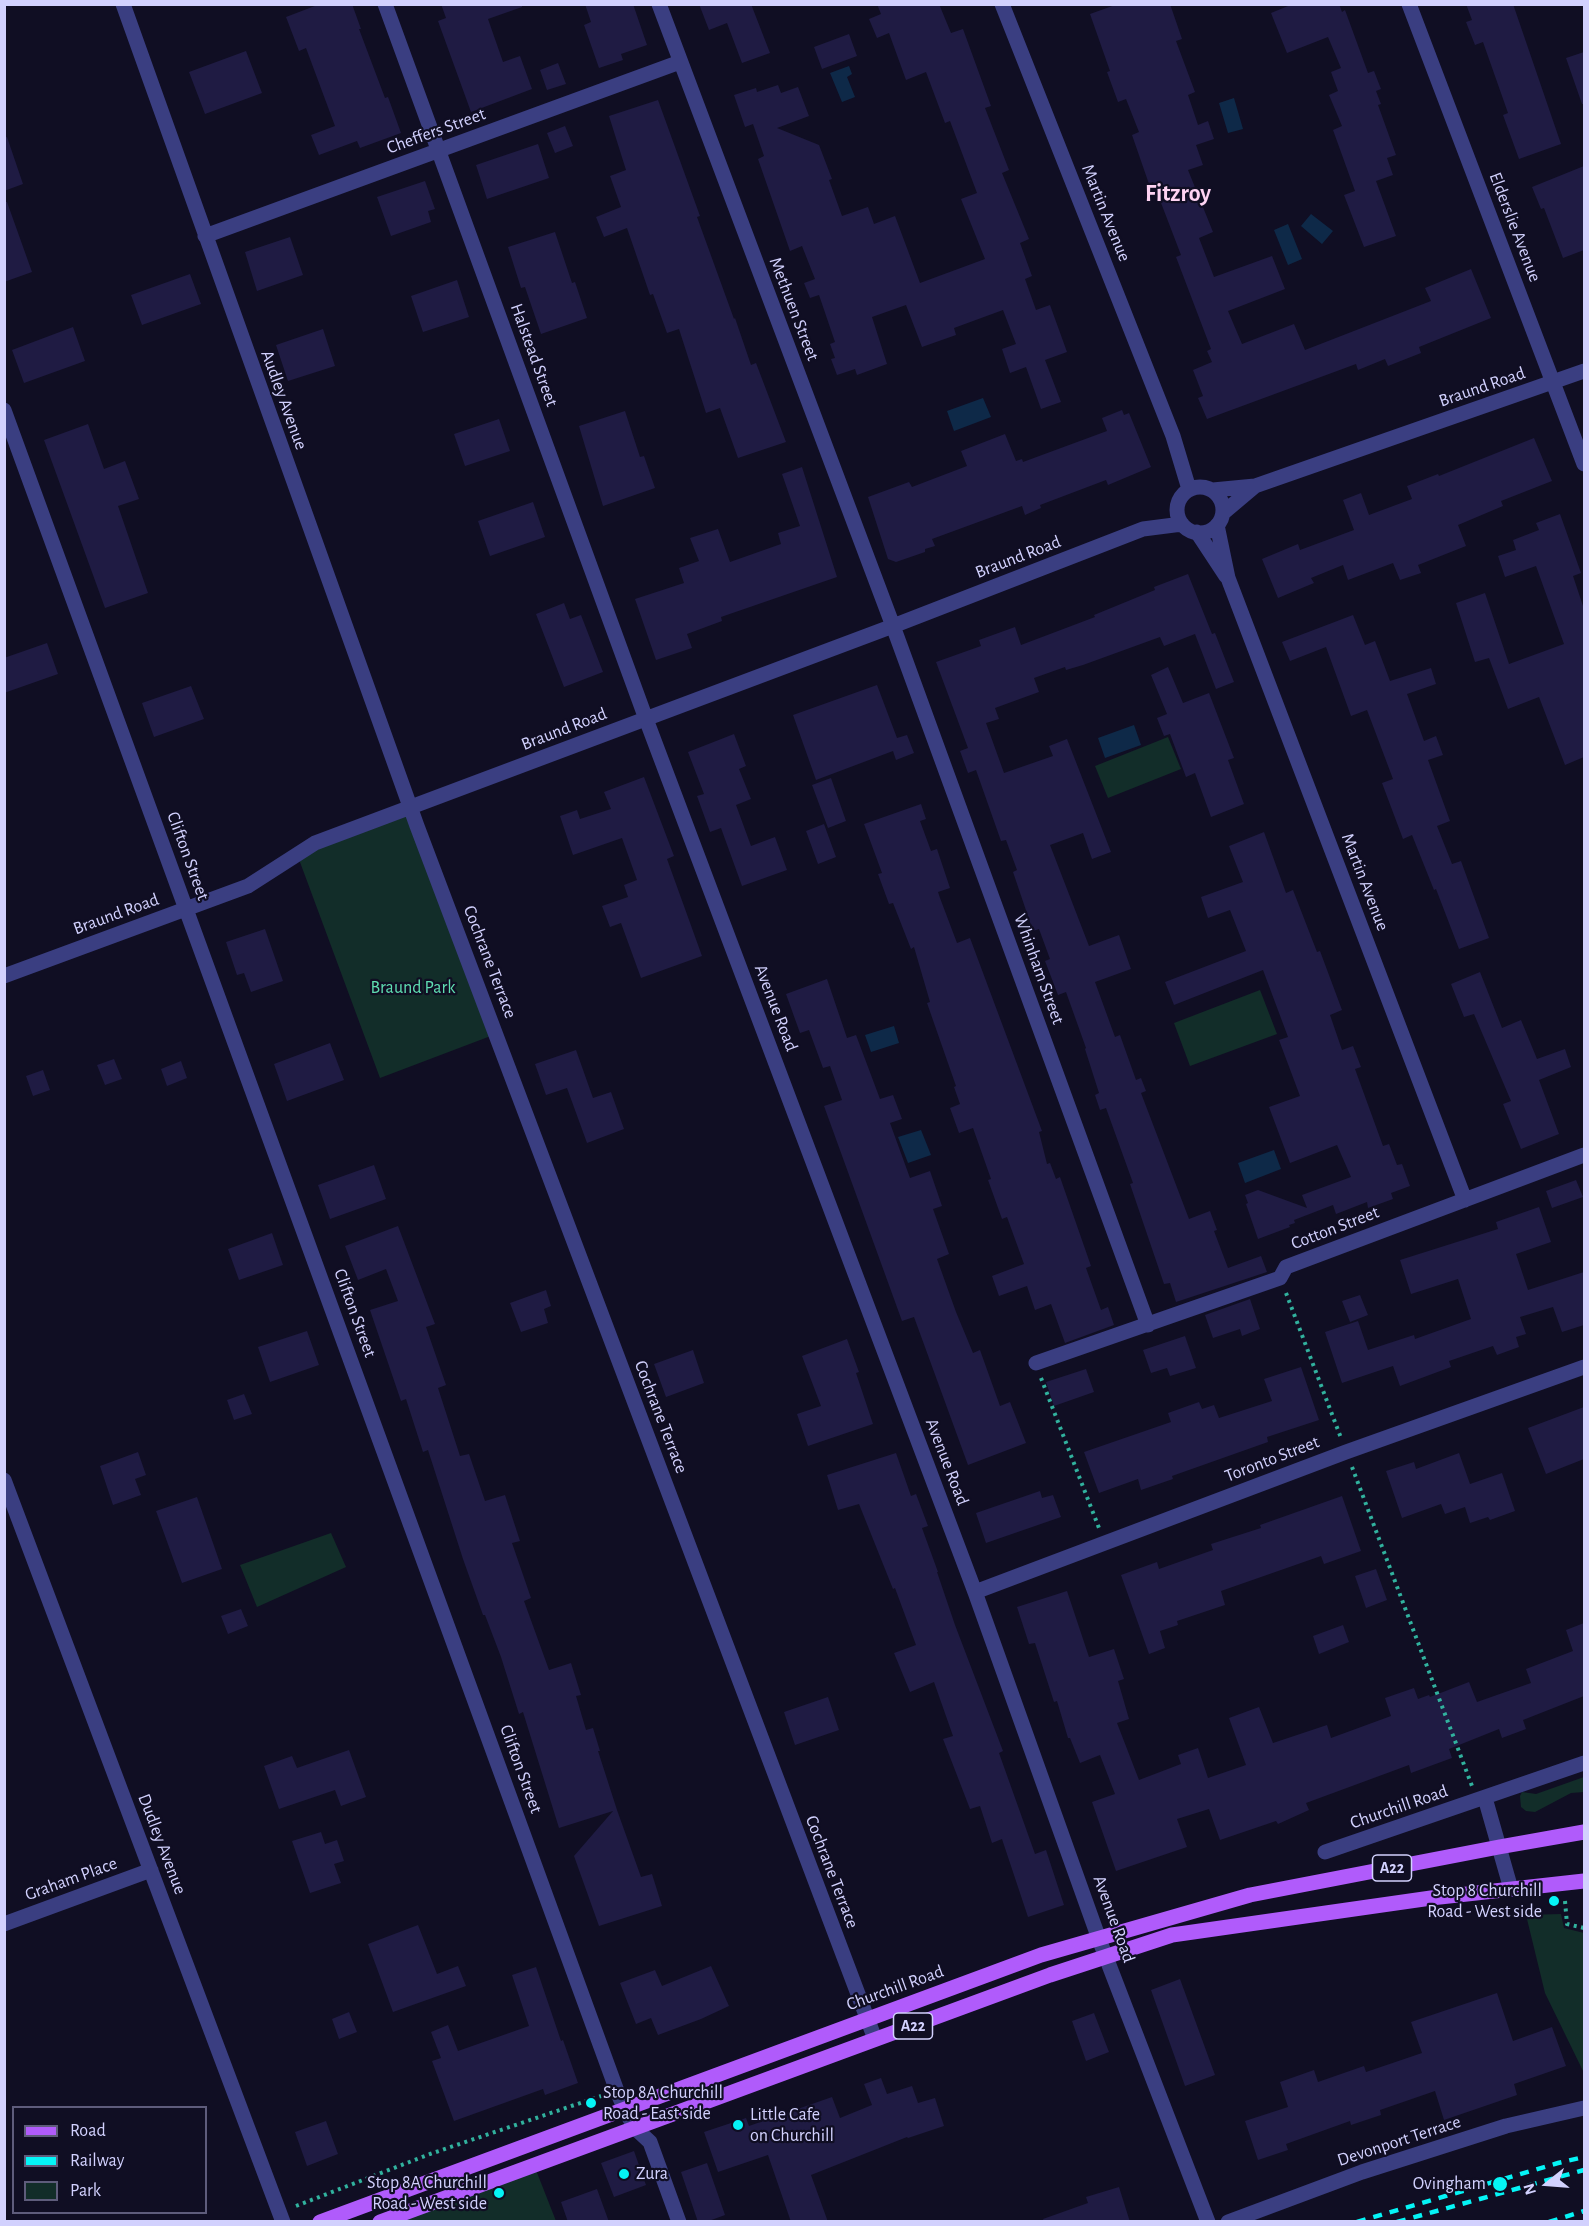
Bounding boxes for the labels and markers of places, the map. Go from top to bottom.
place label: Stop 8 Churchill Road - West side [1427,1880,1542,1922]
marker: Stop 8 Churchill Road - West side [1547,1894,1561,1908]
place label: Stop 8A Churchill Road - East side [603,2082,723,2124]
marker: Stop 8A Churchill Road - East side [584,2096,598,2110]
place label: Little Cafe on Churchill [750,2104,834,2146]
marker: Little Cafe on Churchill [731,2118,745,2132]
place label: Zura [636,2163,668,2185]
marker: Zura [617,2167,631,2181]
place label: Stop 8A Churchill Road - West side [367,2172,487,2214]
place label: Ovingham [1413,2173,1486,2195]
marker: Ovingham [1491,2175,1509,2193]
marker: Stop 8A Churchill Road - West side [492,2186,506,2200]

